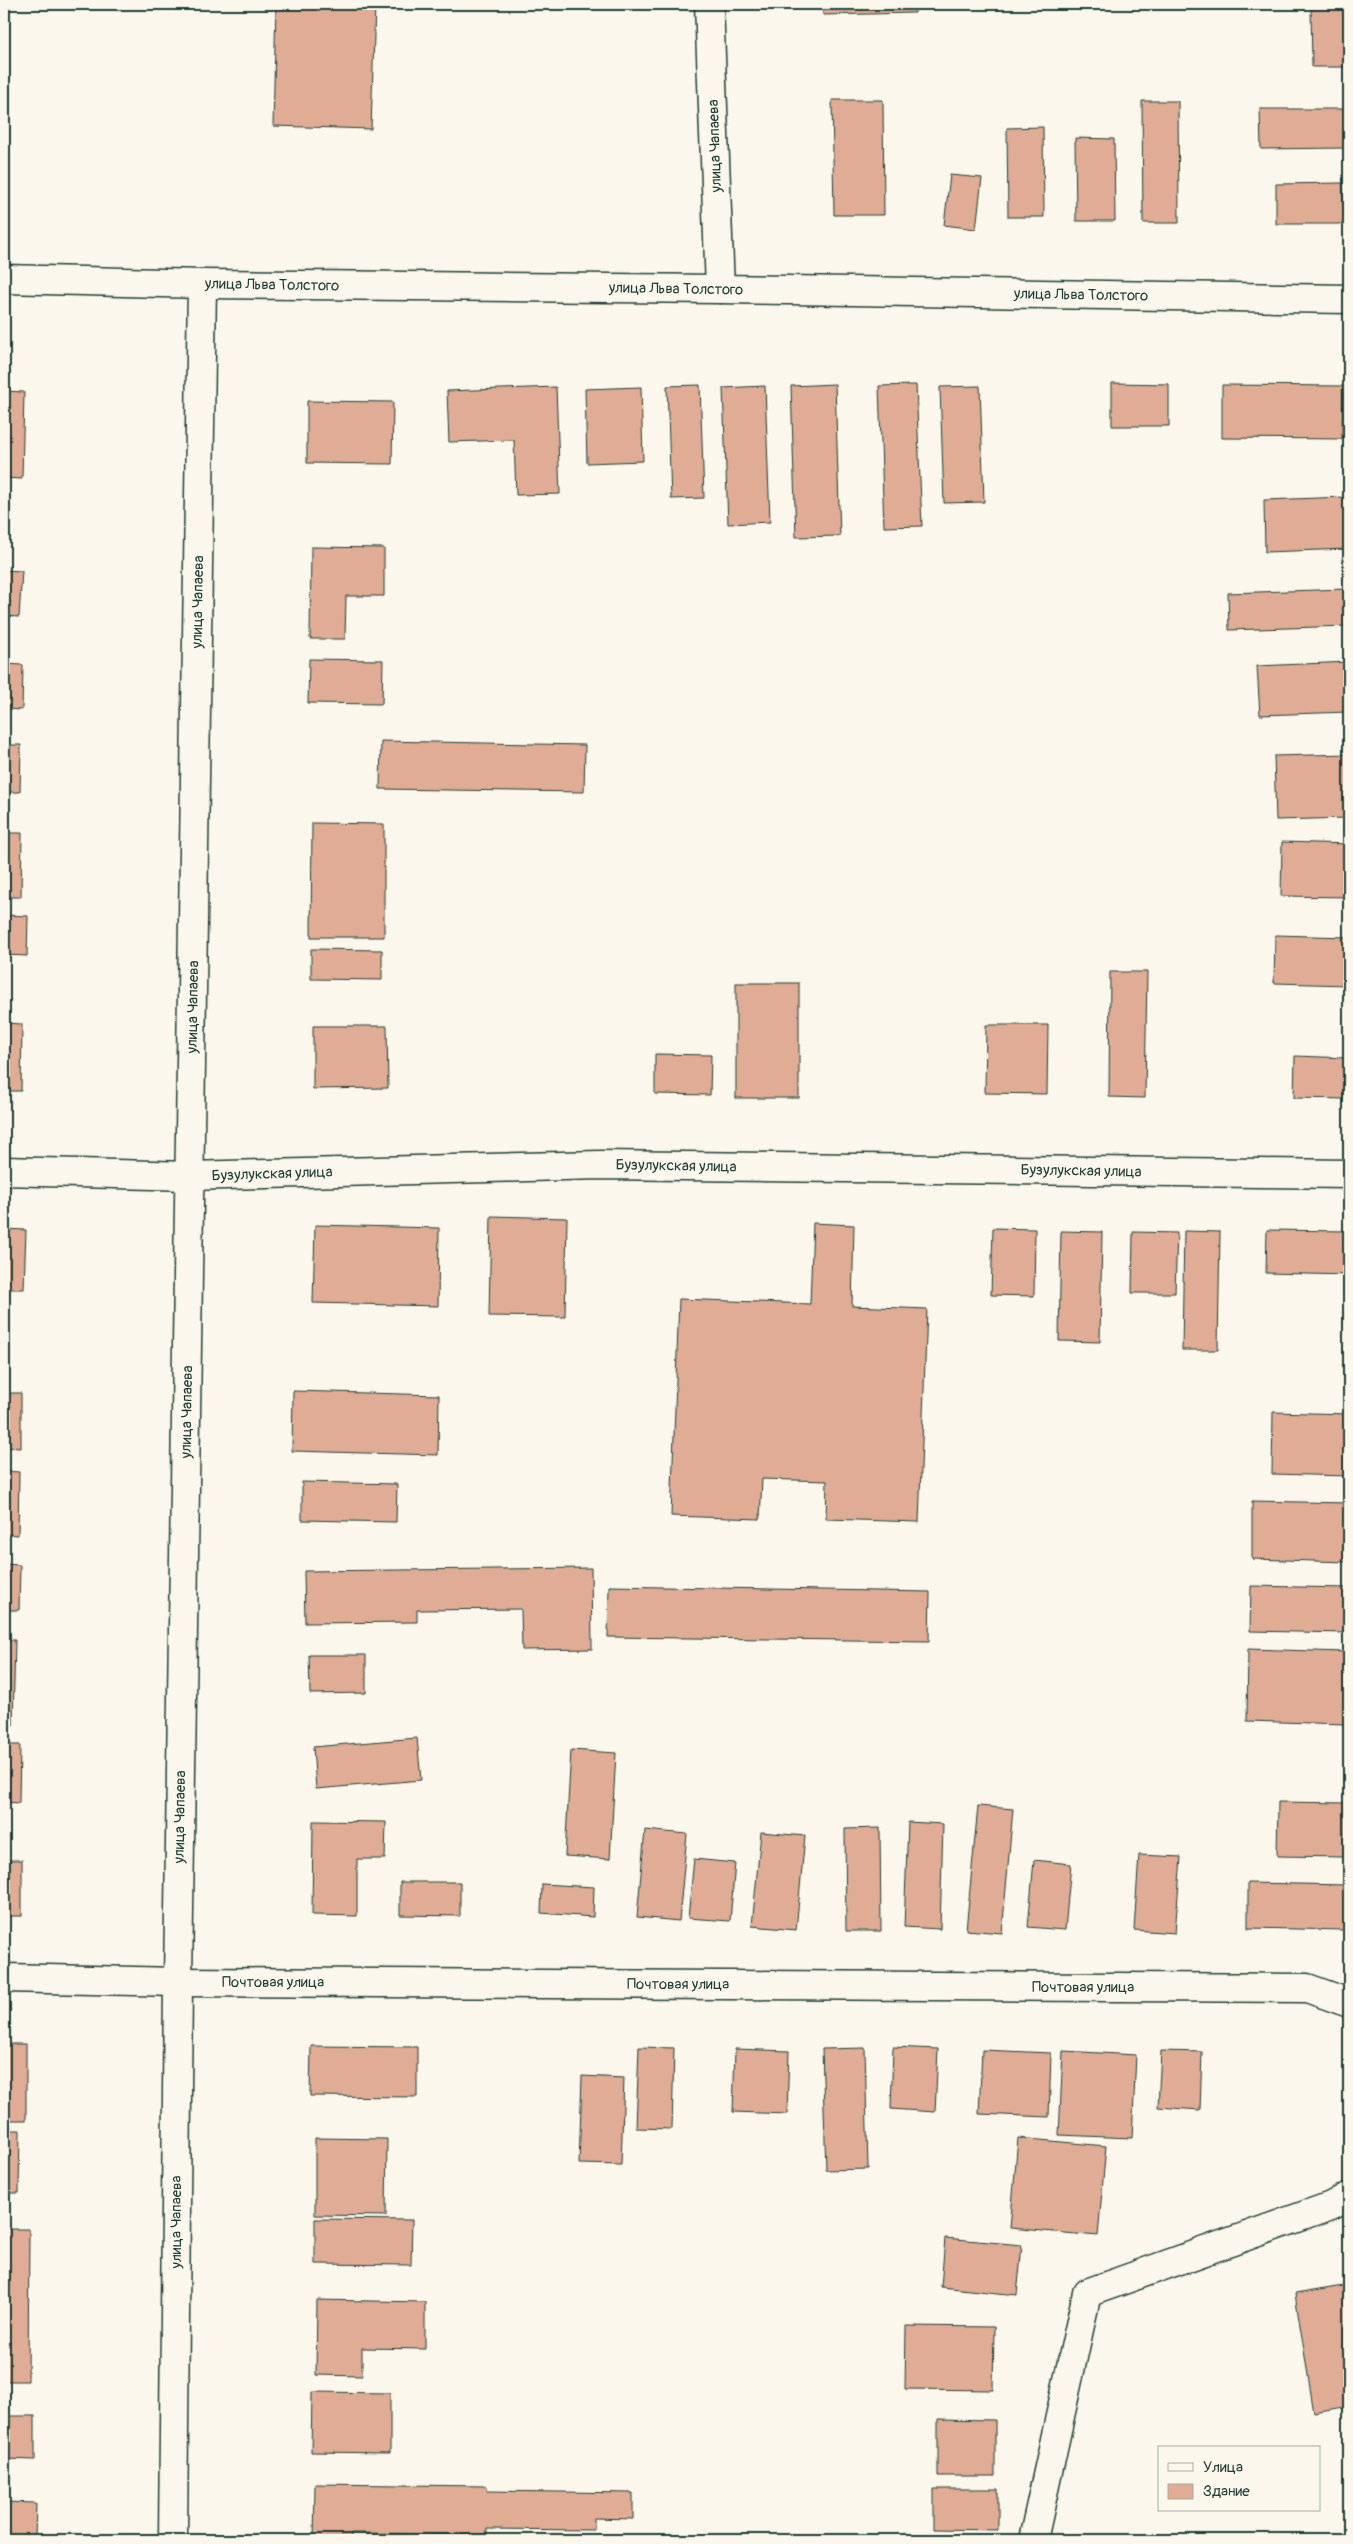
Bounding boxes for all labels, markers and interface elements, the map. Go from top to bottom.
street label: улица Чапаева [704,99,726,194]
street label: улица Льва Толстого [204,274,339,296]
street label: улица Льва Толстого [608,278,743,300]
street label: улица Льва Толстого [1013,284,1148,306]
street label: улица Чапаева [188,555,208,650]
street label: улица Чапаева [183,960,203,1055]
street label: Бузулукская улица [615,1155,737,1177]
street label: Бузулукская улица [1020,1160,1142,1182]
street label: Бузулукская улица [211,1162,333,1186]
street label: улица Чапаева [177,1365,197,1460]
street label: улица Чапаева [170,1770,190,1865]
street label: Почтовая улица [222,1973,324,1992]
street label: Почтовая улица [627,1975,729,1994]
street label: Почтовая улица [1032,1978,1134,1997]
street label: улица Чапаева [167,2176,186,2269]
legend [1158,2446,1320,2512]
text: Улица [1203,2458,1243,2477]
text: Здание [1203,2482,1250,2501]

